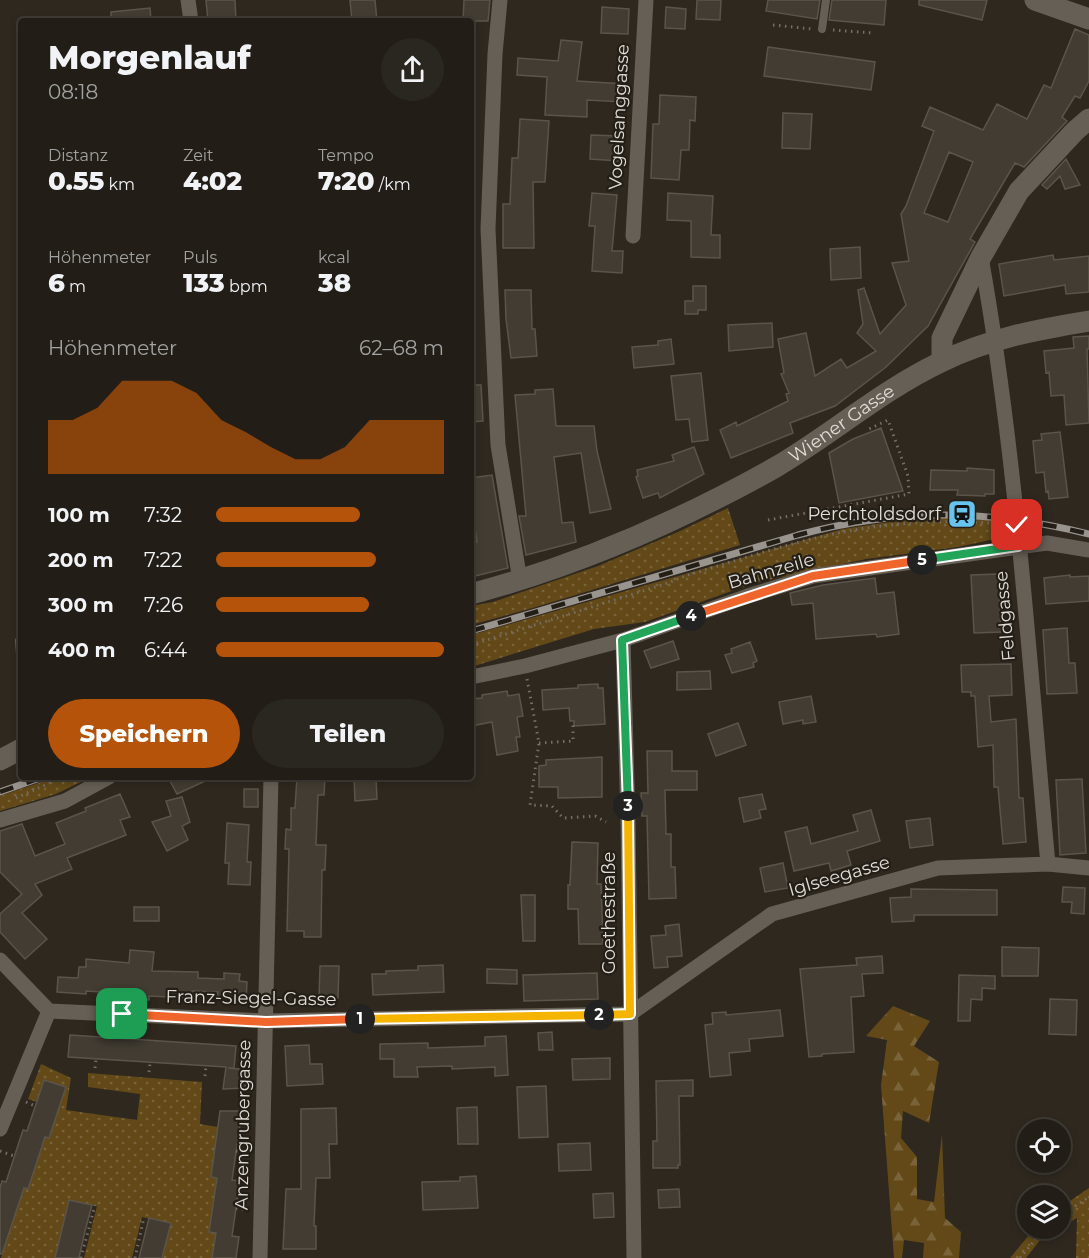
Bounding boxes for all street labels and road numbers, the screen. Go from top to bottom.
street label: Vogelsanggasse [604,43,634,191]
street label: Wiener Gasse [785,380,899,467]
street label: Bahnzeile [725,548,817,594]
street label: Feldgasse [990,570,1020,662]
street label: Iglseegasse [786,851,892,901]
street label: Goethestraße [598,852,620,974]
street label: Franz-Siegel-Gasse [165,986,337,1010]
street label: Anzengrubergasse [231,1040,255,1210]

